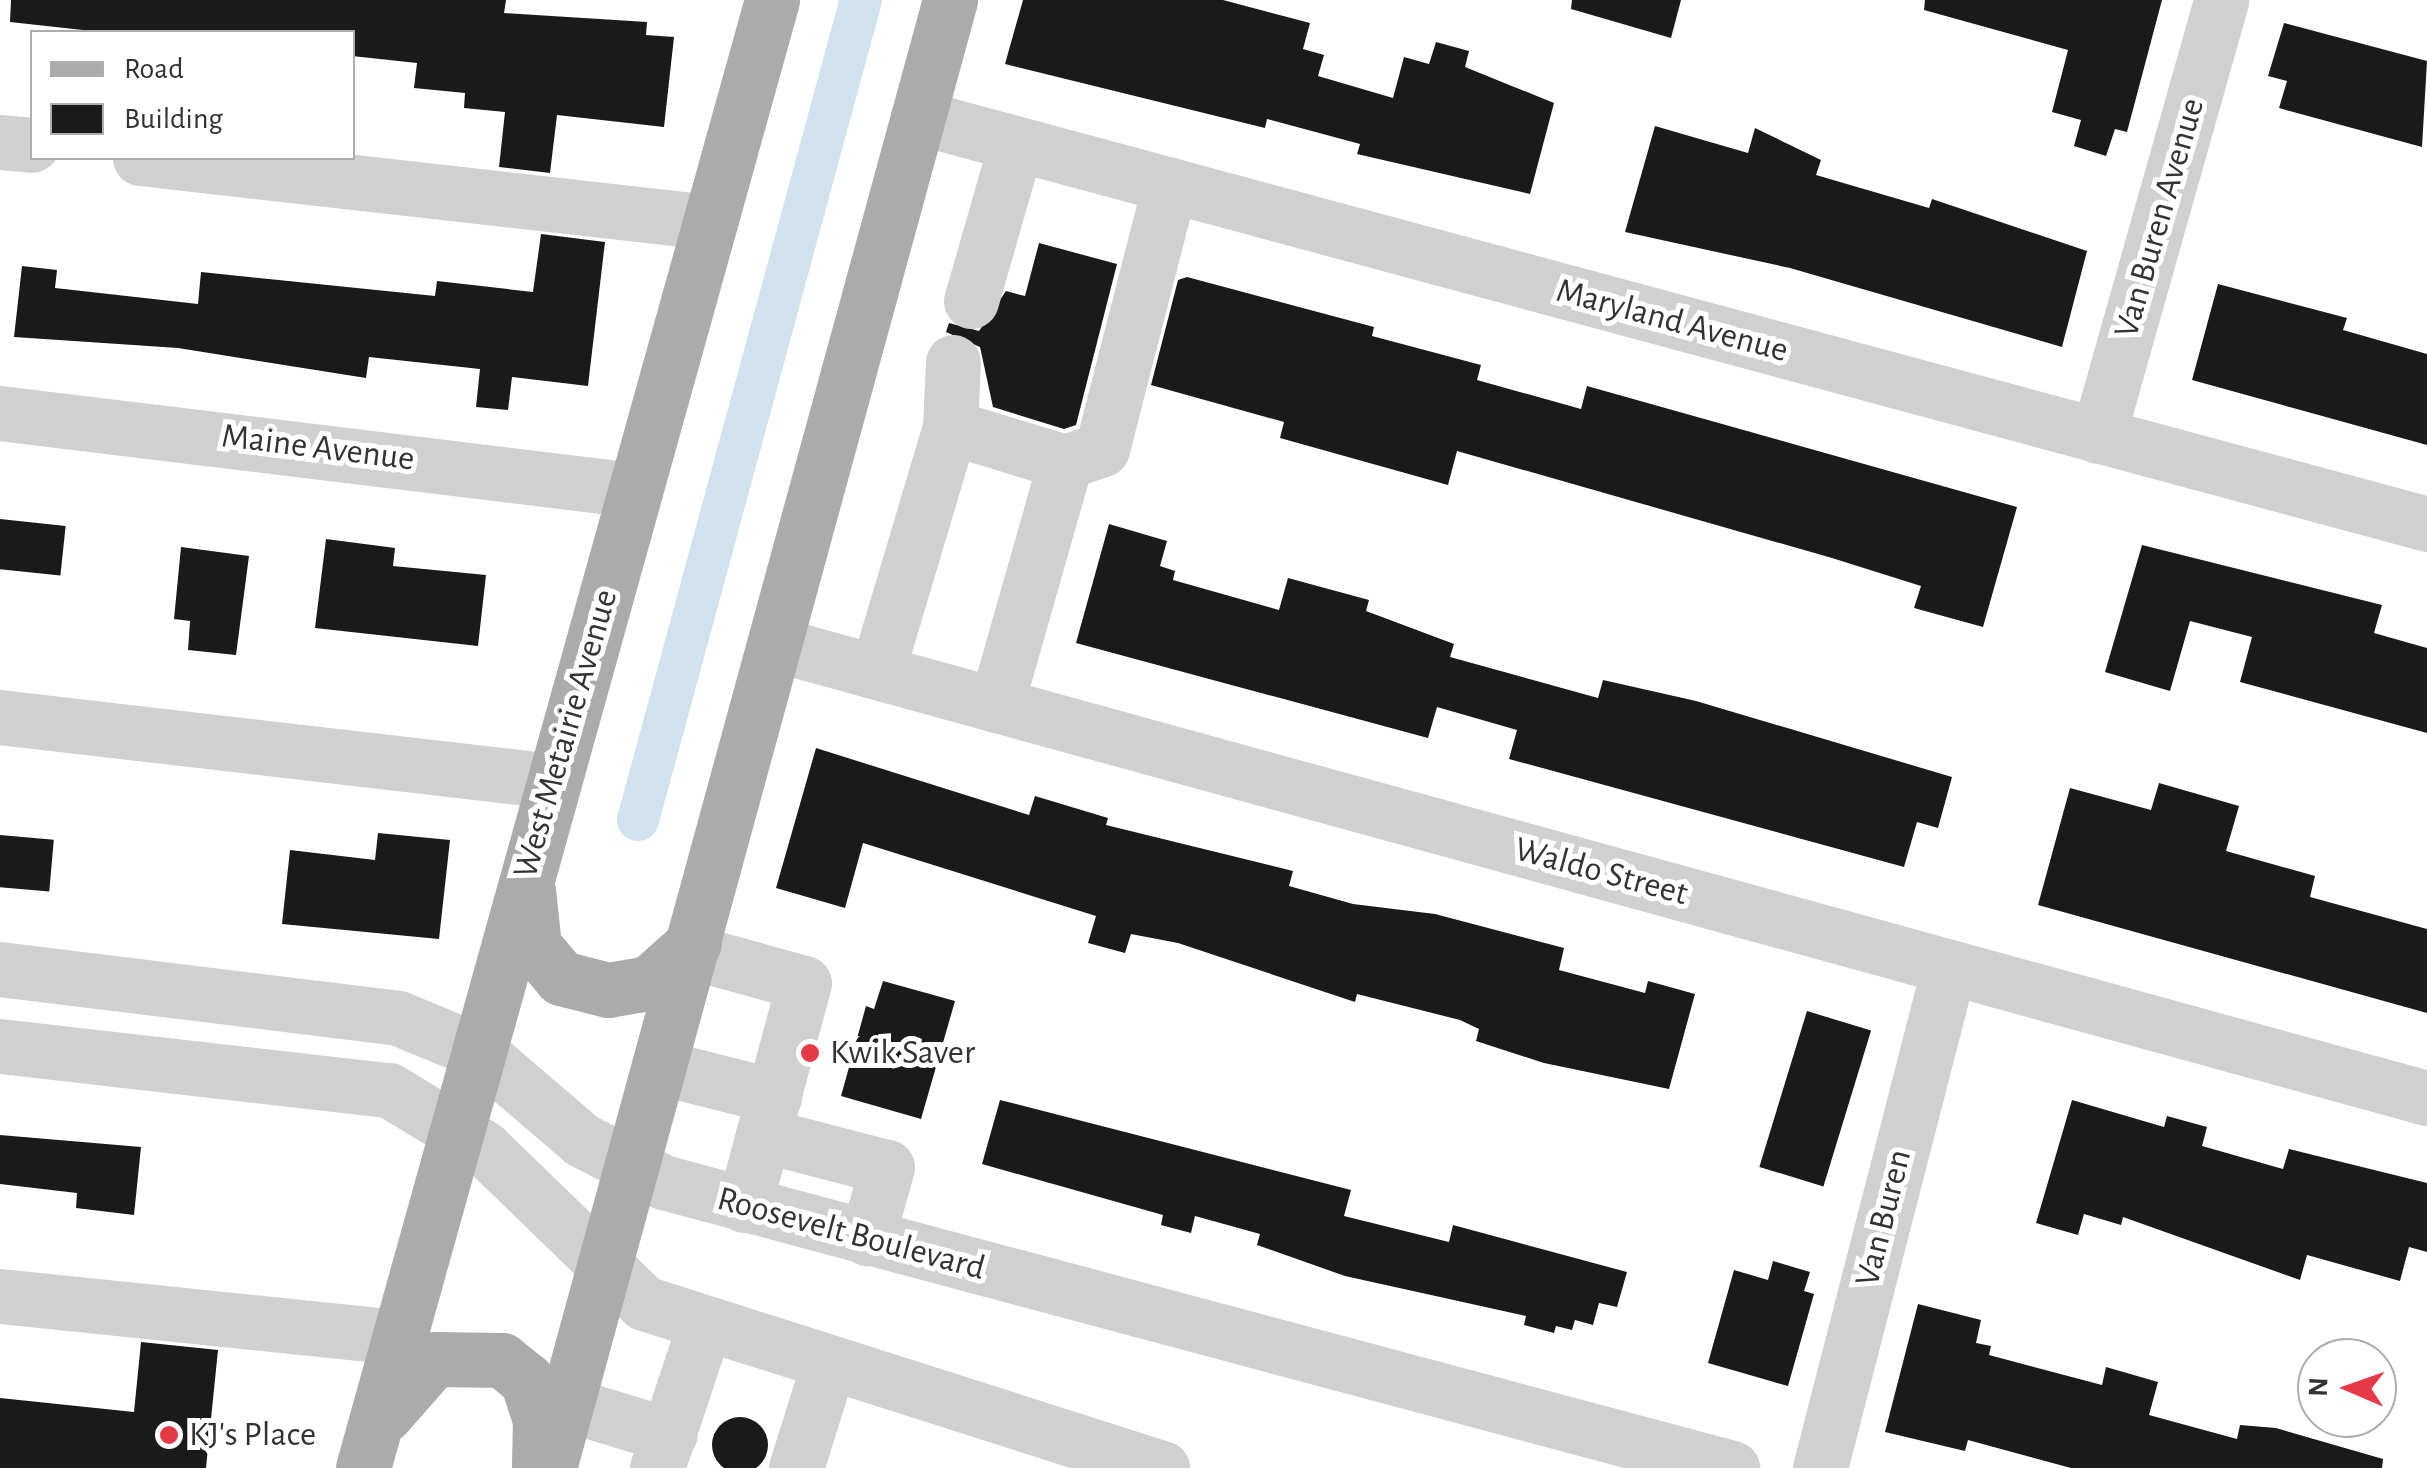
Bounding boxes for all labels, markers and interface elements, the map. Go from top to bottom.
legend [30,30,355,160]
text: Road [124,54,184,84]
street label: Van Buren Avenue [2106,93,2214,343]
text: Building [124,104,223,134]
street label: Maryland Avenue [1552,270,1792,372]
street label: Maine Avenue [219,415,417,481]
street label: West Metairie Avenue [505,585,627,883]
street label: Waldo Street [1510,829,1692,915]
place label: Kwik Saver [830,1032,975,1074]
marker: Kwik Saver [799,1042,821,1064]
street label: Van Buren [1847,1145,1921,1291]
street label: Roosevelt Boulevard [713,1178,989,1290]
north arrow [2297,1338,2397,1438]
text: N [2305,1377,2333,1397]
place label: KJ's Place [189,1414,316,1456]
marker: KJ's Place [158,1424,180,1446]

